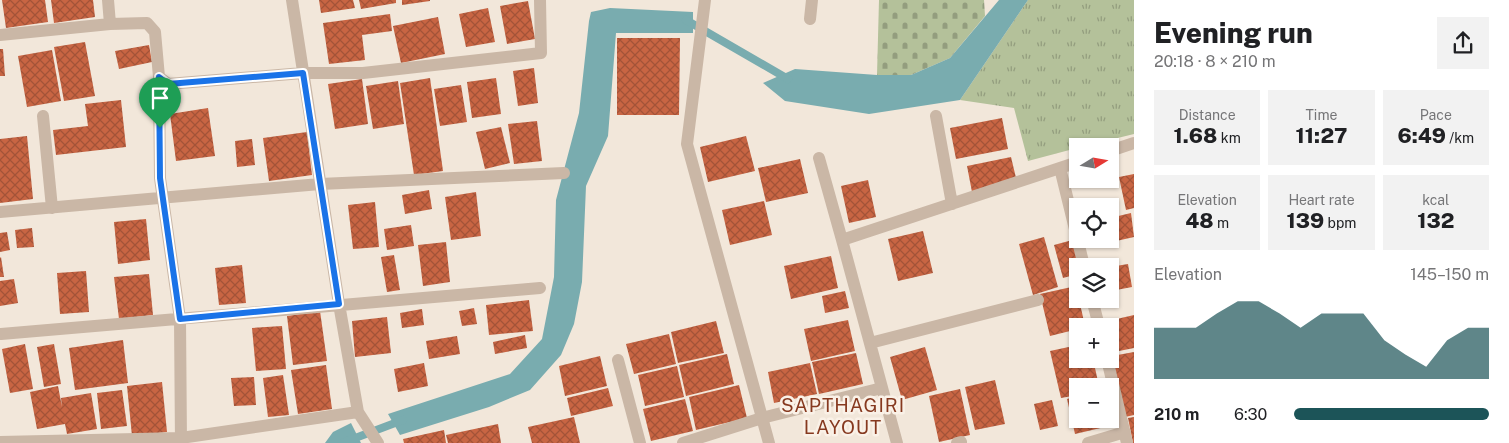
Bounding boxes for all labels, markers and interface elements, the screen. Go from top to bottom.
text: Evening run [1154,16,1313,49]
button: share [1437,17,1489,69]
text: 20:18 · 8 × 210 m [1154,52,1276,71]
pin [139,77,181,128]
icon: arrive [146,84,174,112]
text: Distance [1179,107,1236,123]
text: Time [1306,107,1337,123]
text: Pace [1420,107,1452,123]
text: 1.68 [1174,123,1217,148]
text: 11:27 [1295,123,1348,148]
text: 6:49 [1397,123,1446,148]
text: km [1217,130,1241,146]
text: /km [1446,130,1474,146]
north arrow [1069,138,1119,188]
map controls [1069,138,1119,428]
text: Elevation [1177,192,1237,208]
text: Heart rate [1288,192,1355,208]
text: kcal [1422,192,1449,208]
button: locate [1069,198,1119,248]
text: 48 [1185,208,1214,233]
text: 139 [1287,208,1324,233]
text: 132 [1417,208,1454,233]
text: m [1214,215,1229,231]
text: bpm [1324,215,1356,231]
button: layers [1069,258,1119,308]
text: Elevation [1154,265,1222,284]
text: 145–150 m [1410,265,1489,284]
button: + [1069,318,1119,368]
button: − [1069,378,1119,428]
district label: SAPTHAGIRI LAYOUT [781,394,905,438]
text: 210 m [1154,405,1199,424]
text: 6:30 [1234,405,1267,424]

